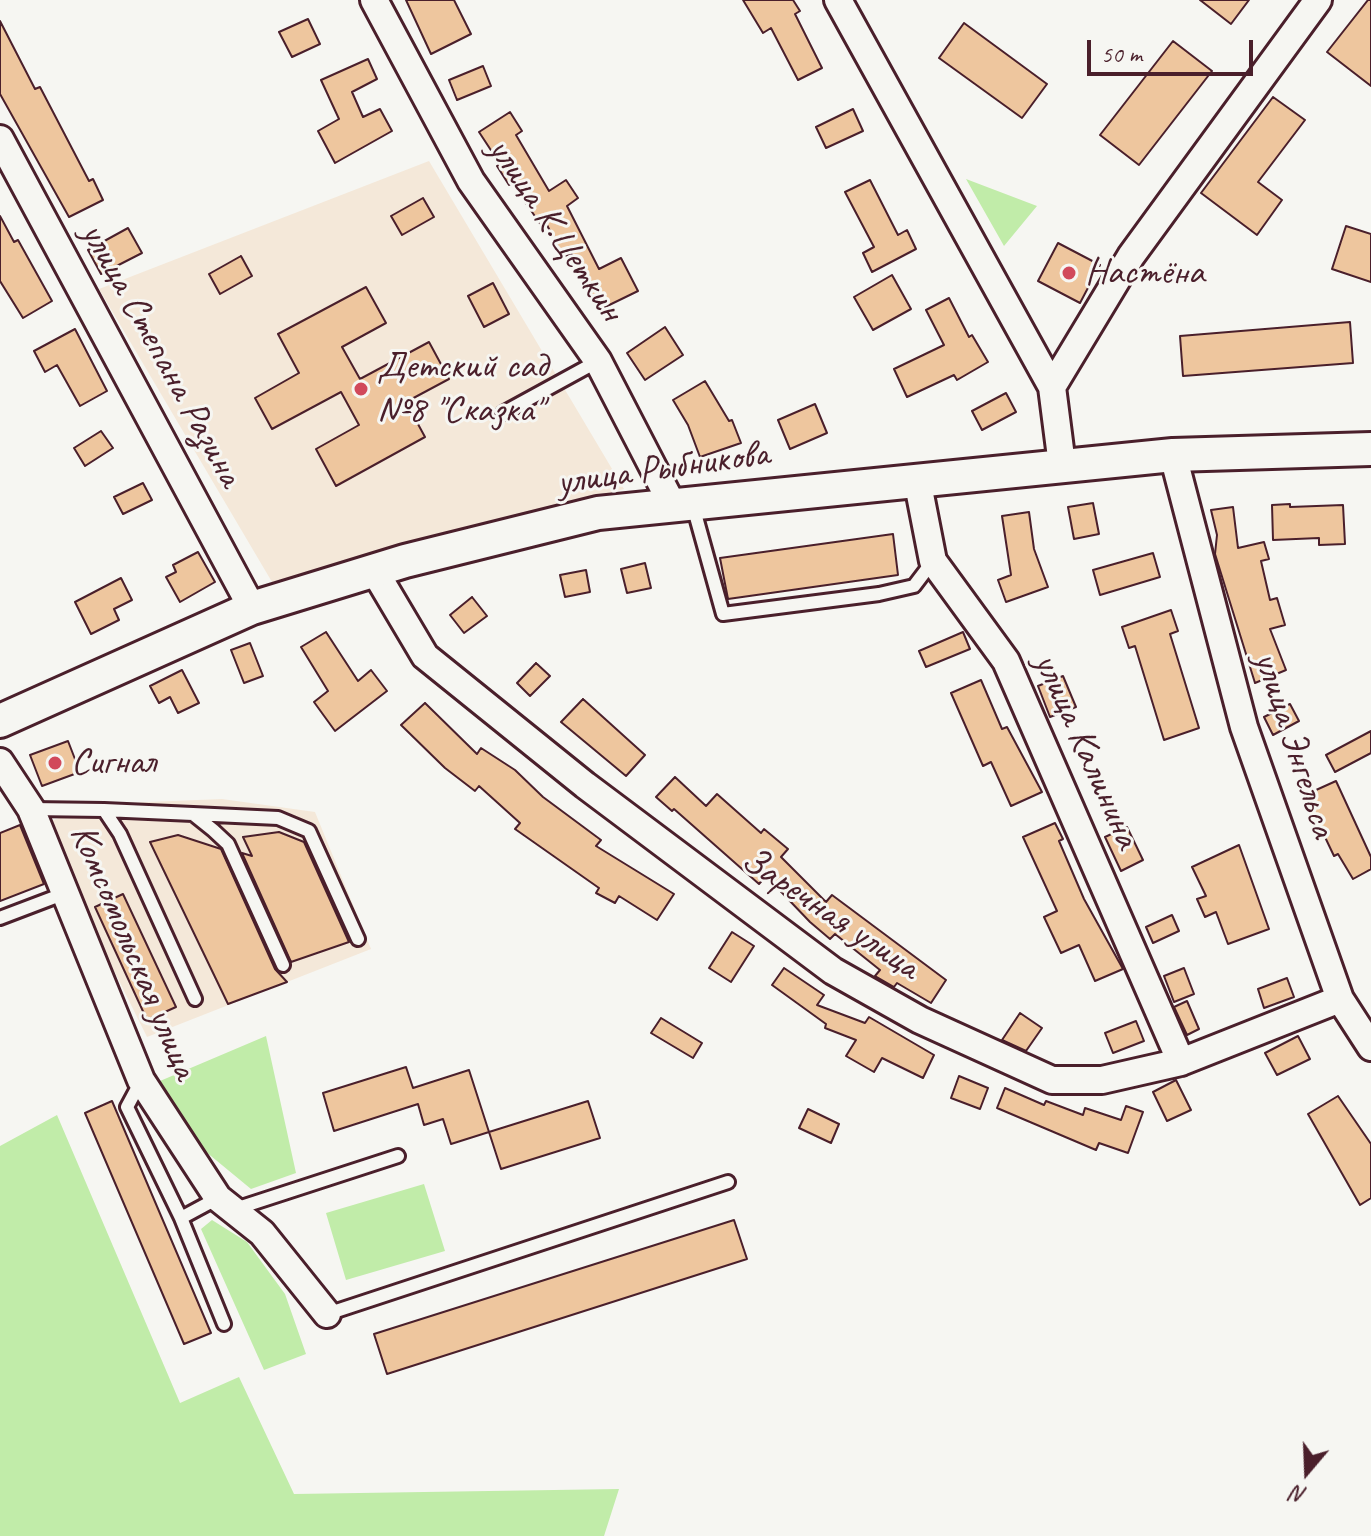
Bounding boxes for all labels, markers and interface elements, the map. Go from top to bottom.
scale bar [1091,24,1257,74]
text: 50 m [1101,39,1142,69]
street label: улица К.Цеткин [477,130,633,330]
street label: улица Степана Разина [70,215,252,495]
place label: Настёна [1085,250,1204,296]
marker: Настёна [1060,264,1078,282]
place label: Детский сад №8 "Сказка" [377,344,547,434]
marker: Детский сад №8 "Сказка" [352,380,370,398]
street label: улица Рыбникова [554,432,772,506]
street label: улица Калинина [1023,646,1149,856]
street label: улица Энгельса [1243,646,1345,844]
place label: Сигнал [71,740,156,786]
marker: Сигнал [46,754,64,772]
street label: Комсомольская улица [59,818,207,1086]
street label: Заречная улица [732,838,928,990]
north arrow [1267,1432,1347,1512]
text: N [1288,1479,1310,1510]

